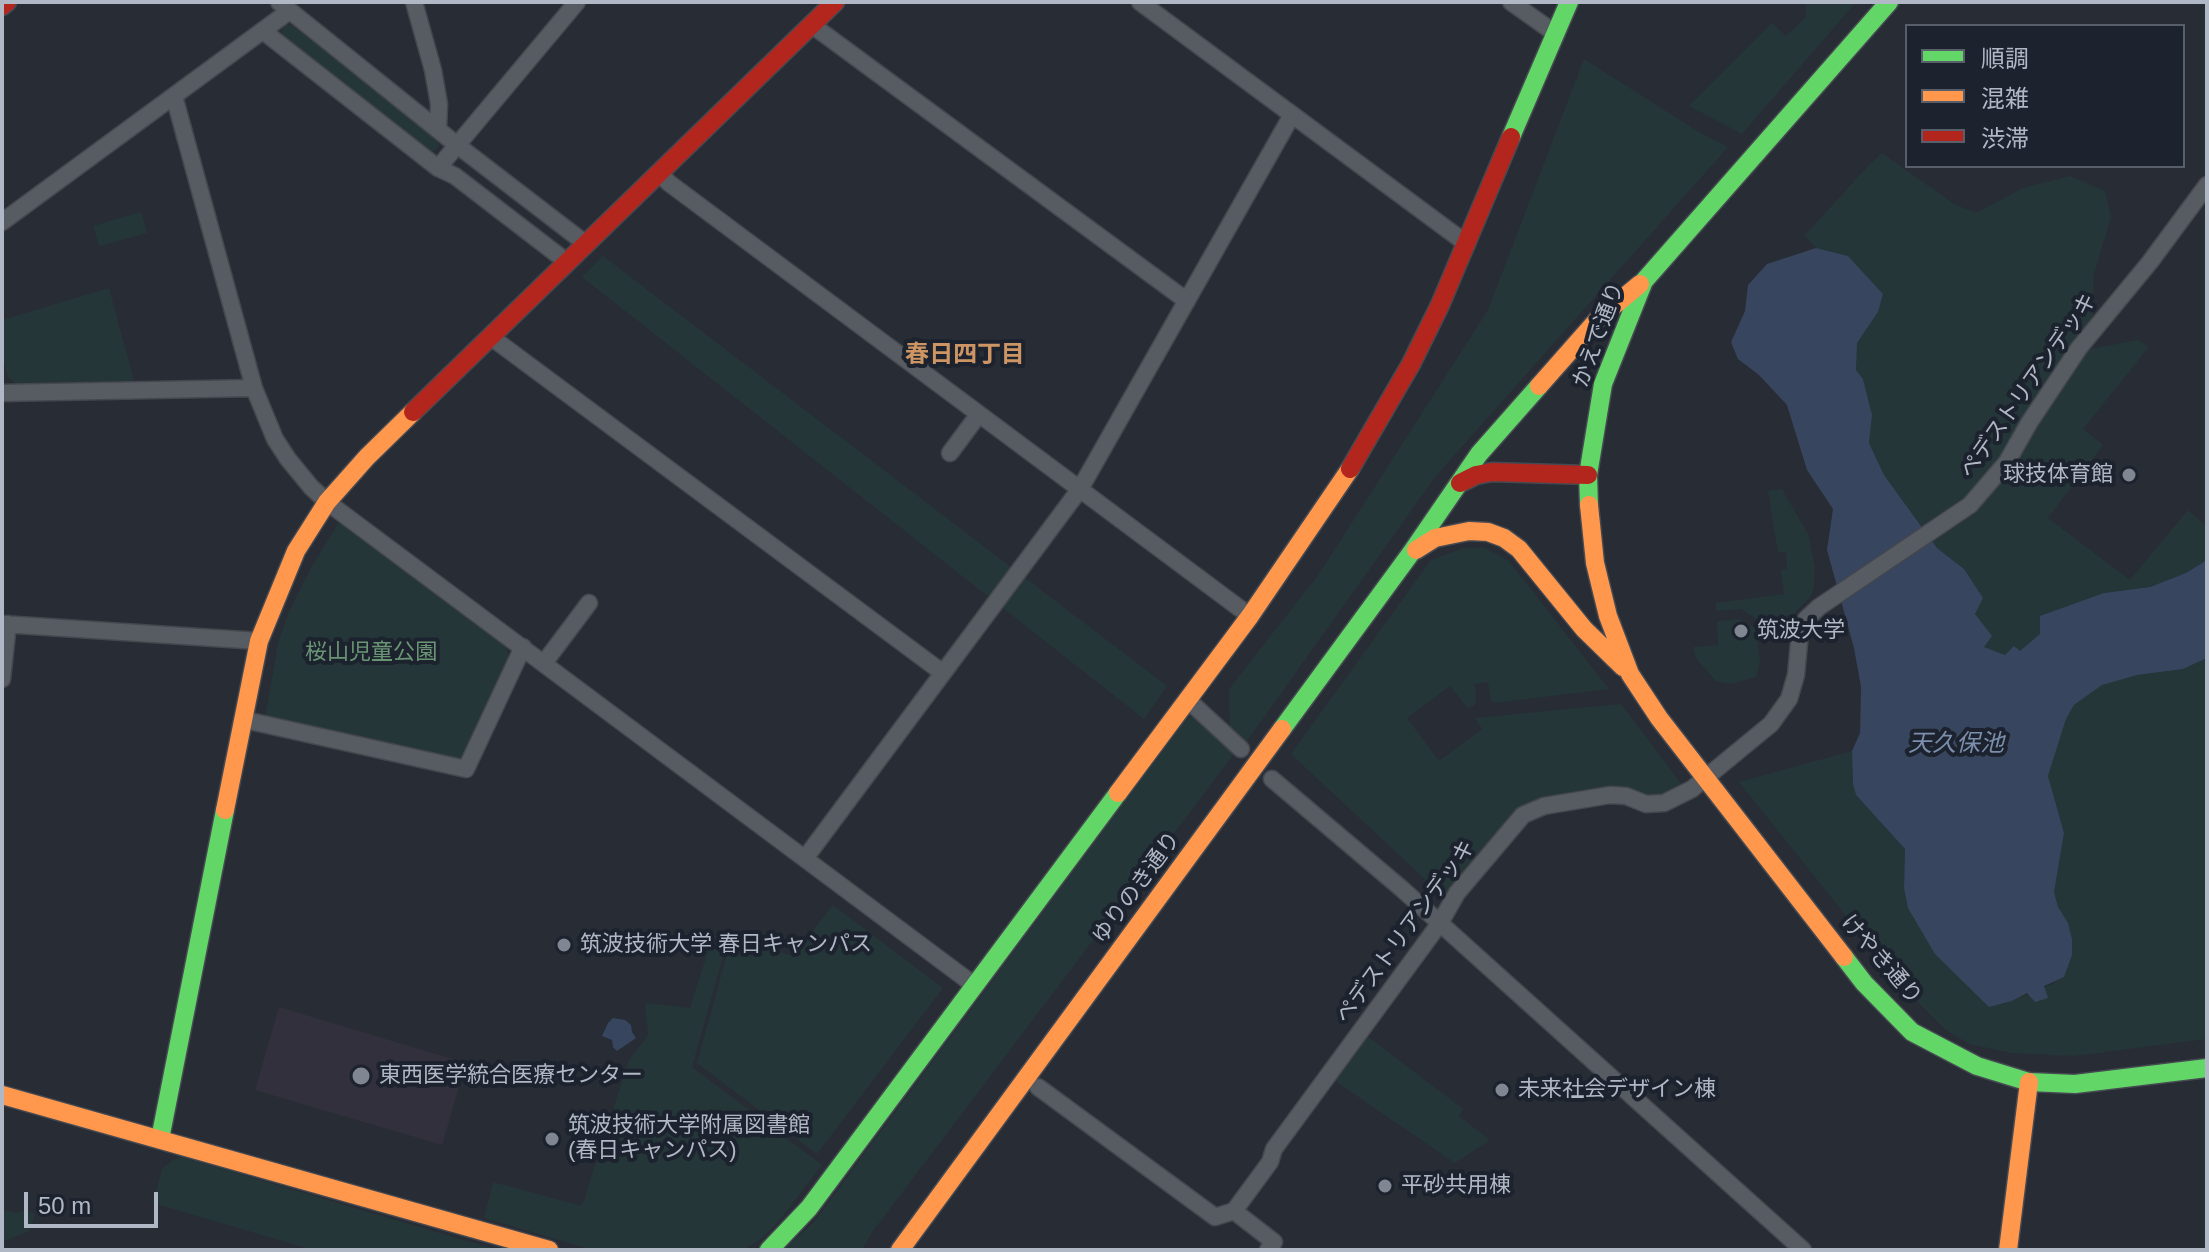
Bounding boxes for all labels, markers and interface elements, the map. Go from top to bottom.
legend [1905,24,2185,168]
text: 順調 [1981,45,2029,72]
text: 混雑 [1981,85,2029,112]
text: 渋滞 [1981,125,2029,152]
street label: かえで通り [1568,279,1630,391]
street label: ペデストリアンデッキ [1955,288,2103,484]
district label: 春日四丁目 [905,341,1025,369]
place label: 球技体育館 [2003,462,2113,488]
marker: 球技体育館 [2120,466,2138,484]
place label: 筑波大学 [1757,618,1845,644]
marker: 筑波大学 [1732,622,1750,640]
park label: 桜山児童公園 [305,640,437,666]
water label: 天久保池 [1908,730,2004,758]
street label: ゆりのき通り [1088,827,1186,949]
street label: ペデストリアンデッキ [1331,835,1481,1029]
street label: けやき通り [1835,910,1927,1010]
place label: 筑波技術大学 春日キャンパス [580,932,872,958]
marker: 筑波技術大学 春日キャンパス [555,936,573,954]
place label: 東西医学統合医療センター [379,1063,643,1089]
marker: 東西医学統合医療センター [350,1065,372,1087]
place label: 未来社会デザイン棟 [1518,1077,1716,1103]
marker: 未来社会デザイン棟 [1493,1081,1511,1099]
place label: 筑波技術大学附属図書館 (春日キャンパス) [568,1113,810,1164]
marker: 筑波技術大学附属図書館 (春日キャンパス) [543,1130,561,1148]
place label: 平砂共用棟 [1401,1173,1511,1199]
scale bar [28,1176,162,1226]
marker: 平砂共用棟 [1376,1177,1394,1195]
text: 50 m [38,1192,91,1219]

